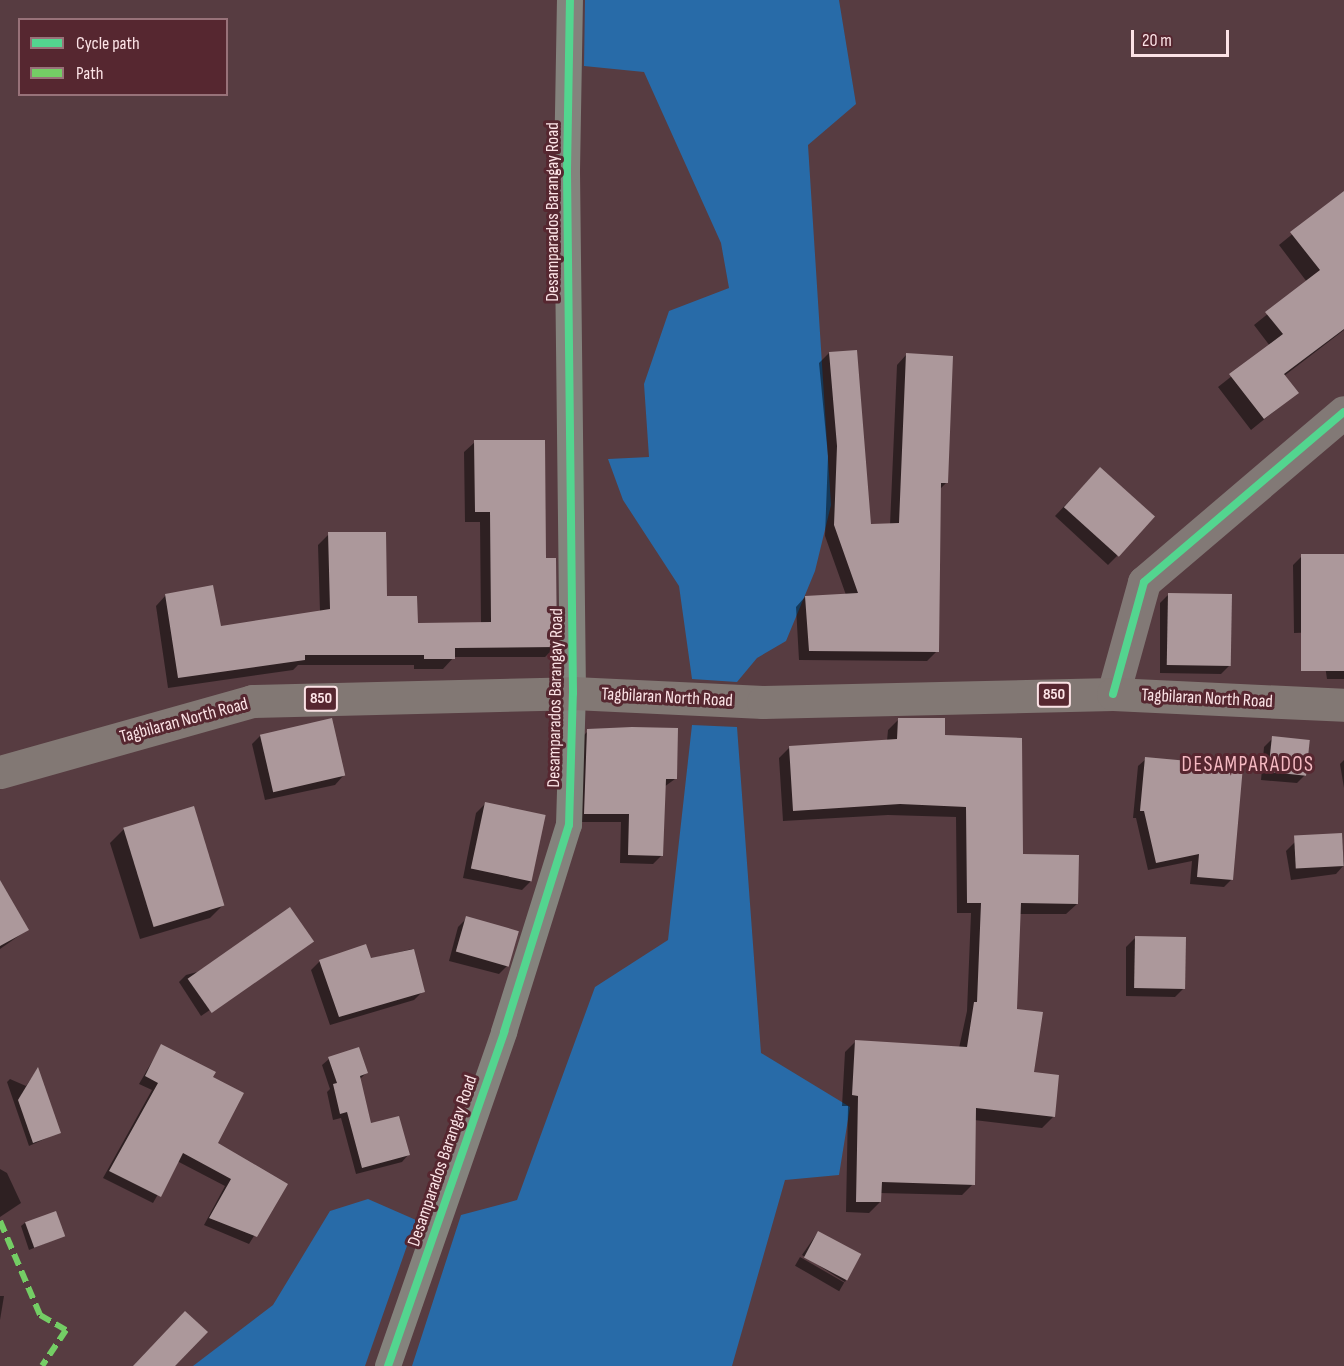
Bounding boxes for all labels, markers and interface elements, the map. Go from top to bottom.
legend [18,18,228,96]
scale bar [1134,18,1232,56]
text: 20 m [1142,30,1172,51]
text: Cycle path [76,33,140,54]
text: Path [76,63,104,84]
street label: Desamparados Barangay Road [542,122,564,302]
street label: Desamparados Barangay Road [544,608,568,788]
road number: 850 [1036,682,1072,708]
street label: Tagbilaran North Road [601,684,733,712]
street label: Tagbilaran North Road [1141,685,1273,713]
road number: 850 [303,686,339,712]
street label: Tagbilaran North Road [118,694,250,748]
district label: DESAMPARADOS [1182,752,1314,778]
street label: Desamparados Barangay Road [404,1073,482,1249]

